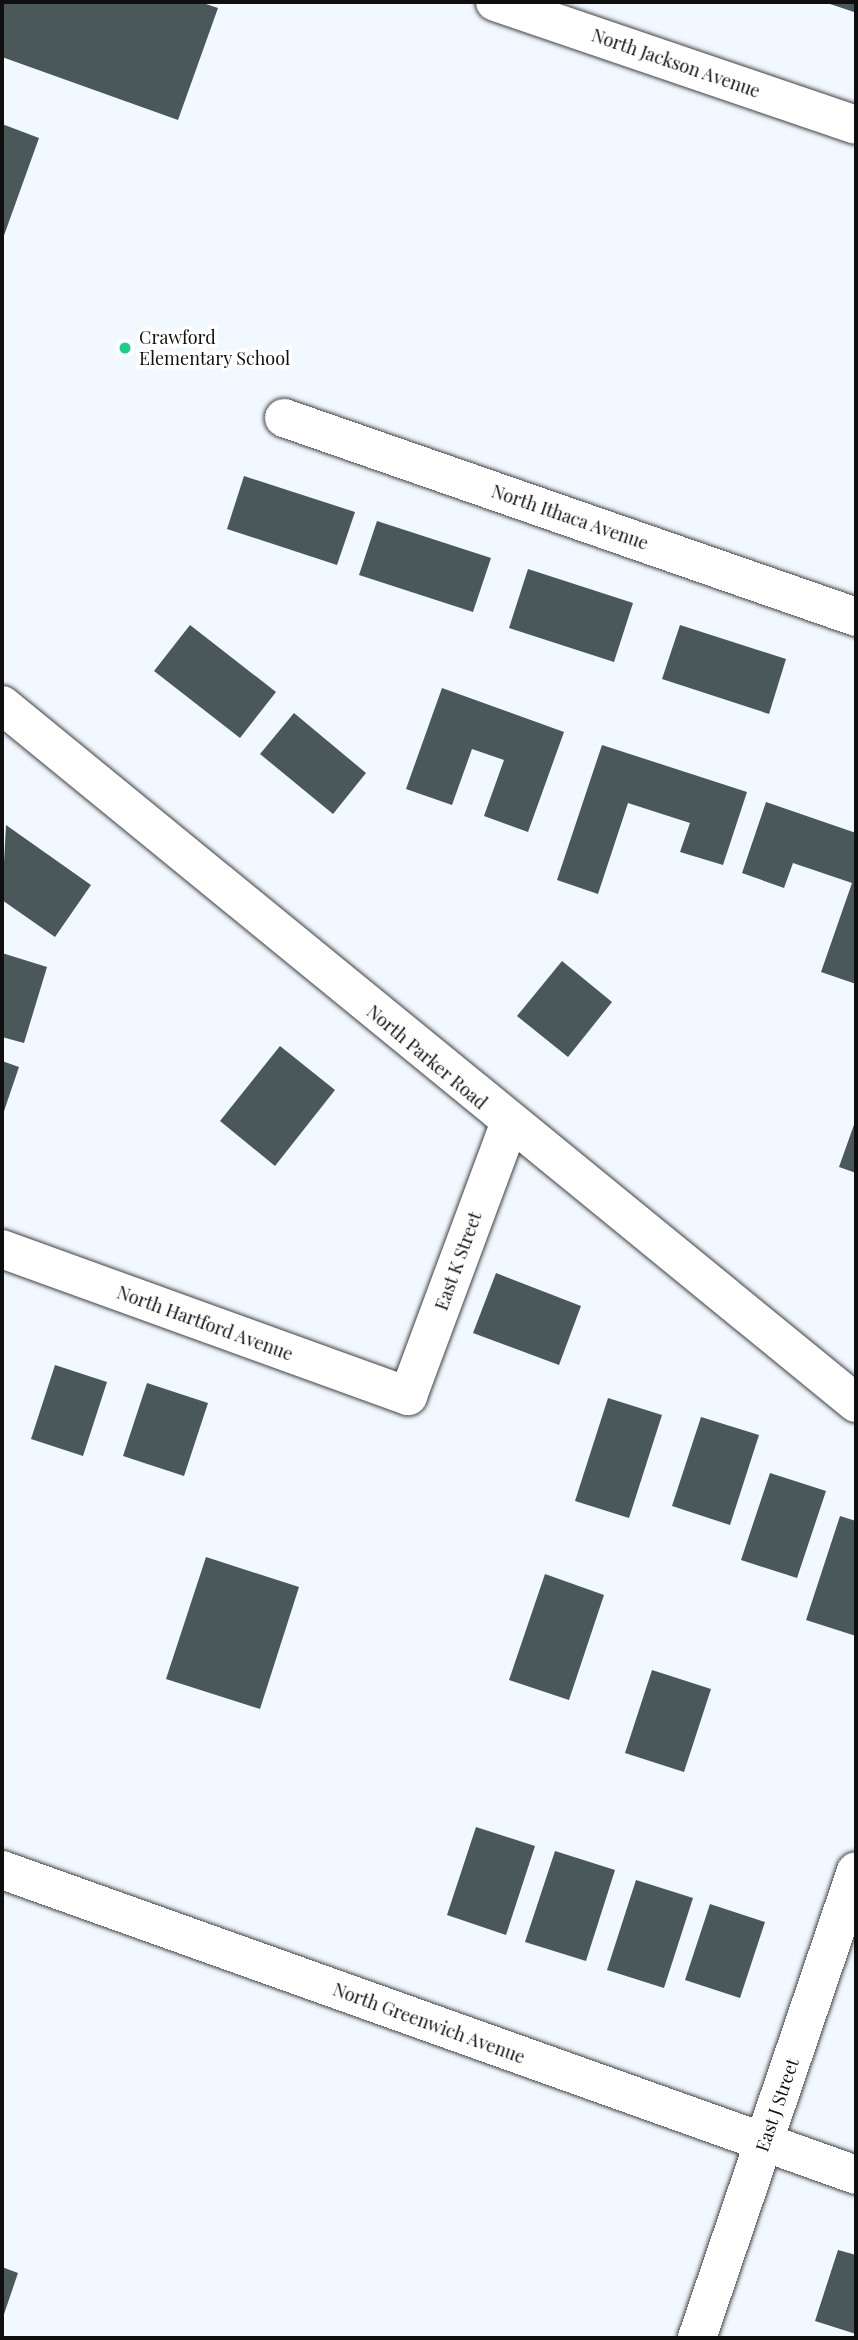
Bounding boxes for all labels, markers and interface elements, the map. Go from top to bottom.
street label: North Jackson Avenue [589,24,763,102]
place label: Crawford Elementary School [139,327,291,370]
marker: Crawford Elementary School [117,340,133,356]
street label: North Ithaca Avenue [488,480,652,554]
street label: North Parker Road [362,1000,492,1114]
street label: East K Street [430,1209,486,1313]
street label: North Hartford Avenue [114,1281,296,1365]
street label: North Greenwich Avenue [330,1978,528,2068]
street label: East J Street [751,2055,803,2155]

